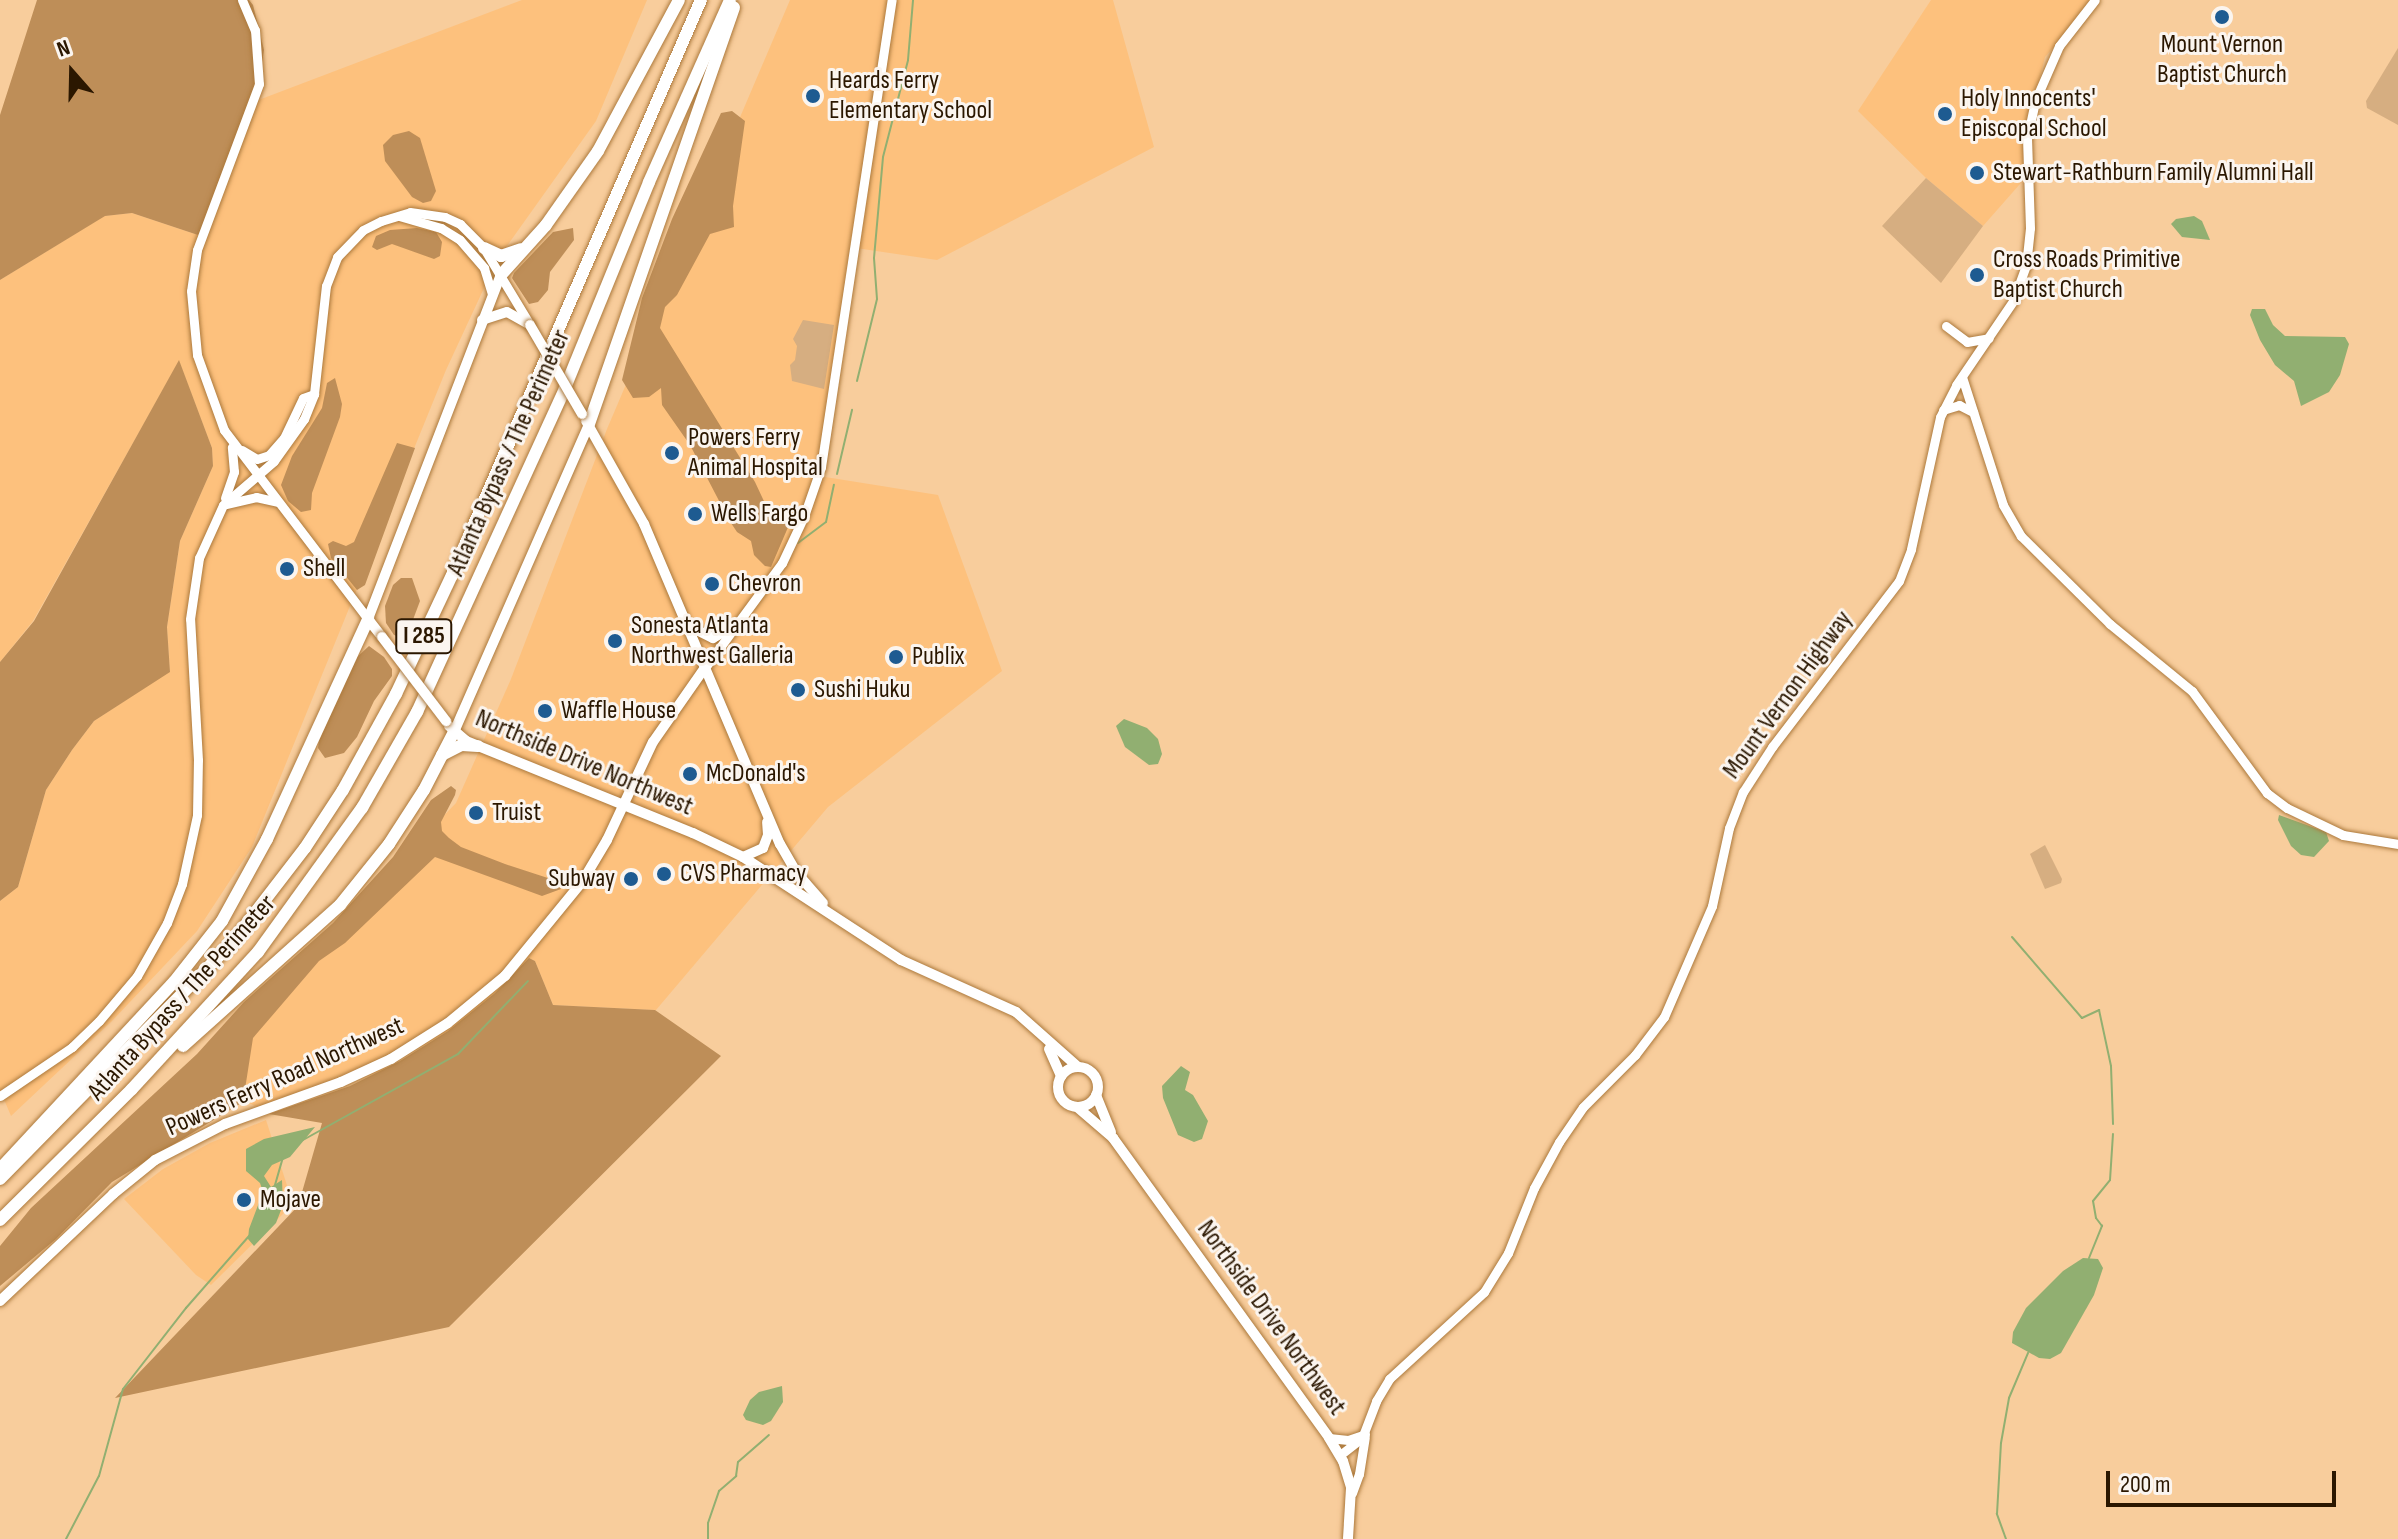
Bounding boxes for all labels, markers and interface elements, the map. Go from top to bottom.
marker: Mount Vernon Baptist Church [2213,8,2231,26]
place label: Mount Vernon Baptist Church [2157,29,2287,90]
north arrow [32,32,112,112]
text: N [53,34,74,64]
place label: Heards Ferry Elementary School [829,65,992,126]
place label: Holy Innocents' Episcopal School [1961,83,2107,144]
marker: Heards Ferry Elementary School [804,87,822,105]
marker: Holy Innocents' Episcopal School [1936,105,1954,123]
place label: Stewart-Rathburn Family Alumni Hall [1993,157,2314,189]
marker: Stewart-Rathburn Family Alumni Hall [1968,164,1986,182]
place label: Cross Roads Primitive Baptist Church [1993,244,2181,306]
marker: Cross Roads Primitive Baptist Church [1968,266,1986,284]
street label: Atlanta Bypass / The Perimeter [441,325,577,581]
place label: Powers Ferry Animal Hospital [688,422,823,484]
marker: Powers Ferry Animal Hospital [663,444,681,462]
place label: Wells Fargo [711,498,808,530]
marker: Wells Fargo [686,505,704,523]
place label: Shell [303,553,345,585]
marker: Shell [278,560,296,578]
place label: Chevron [728,568,801,600]
marker: Chevron [703,575,721,593]
street label: Mount Vernon Highway [1717,605,1859,785]
place label: Sonesta Atlanta Northwest Galleria [631,610,793,672]
road number: I 285 [394,616,454,656]
marker: Sonesta Atlanta Northwest Galleria [606,632,624,650]
place label: Publix [912,641,965,673]
marker: Publix [887,648,905,666]
place label: Sushi Huku [814,674,910,706]
marker: Sushi Huku [789,681,807,699]
place label: Waffle House [561,695,676,727]
marker: Waffle House [536,702,554,720]
street label: Northside Drive Northwest [471,703,697,823]
place label: McDonald's [706,758,806,790]
marker: McDonald's [681,765,699,783]
place label: Truist [492,797,541,829]
marker: Truist [467,804,485,822]
place label: CVS Pharmacy [680,858,806,890]
place label: Subway [548,863,615,895]
marker: CVS Pharmacy [655,865,673,883]
marker: Subway [622,870,640,888]
street label: Atlanta Bypass / The Perimeter [81,889,283,1107]
street label: Powers Ferry Road Northwest [161,1011,409,1143]
place label: Mojave [260,1184,321,1216]
marker: Mojave [235,1191,253,1209]
street label: Northside Drive Northwest [1190,1215,1352,1421]
scale bar [2110,1455,2340,1505]
text: 200 m [2120,1470,2171,1499]

